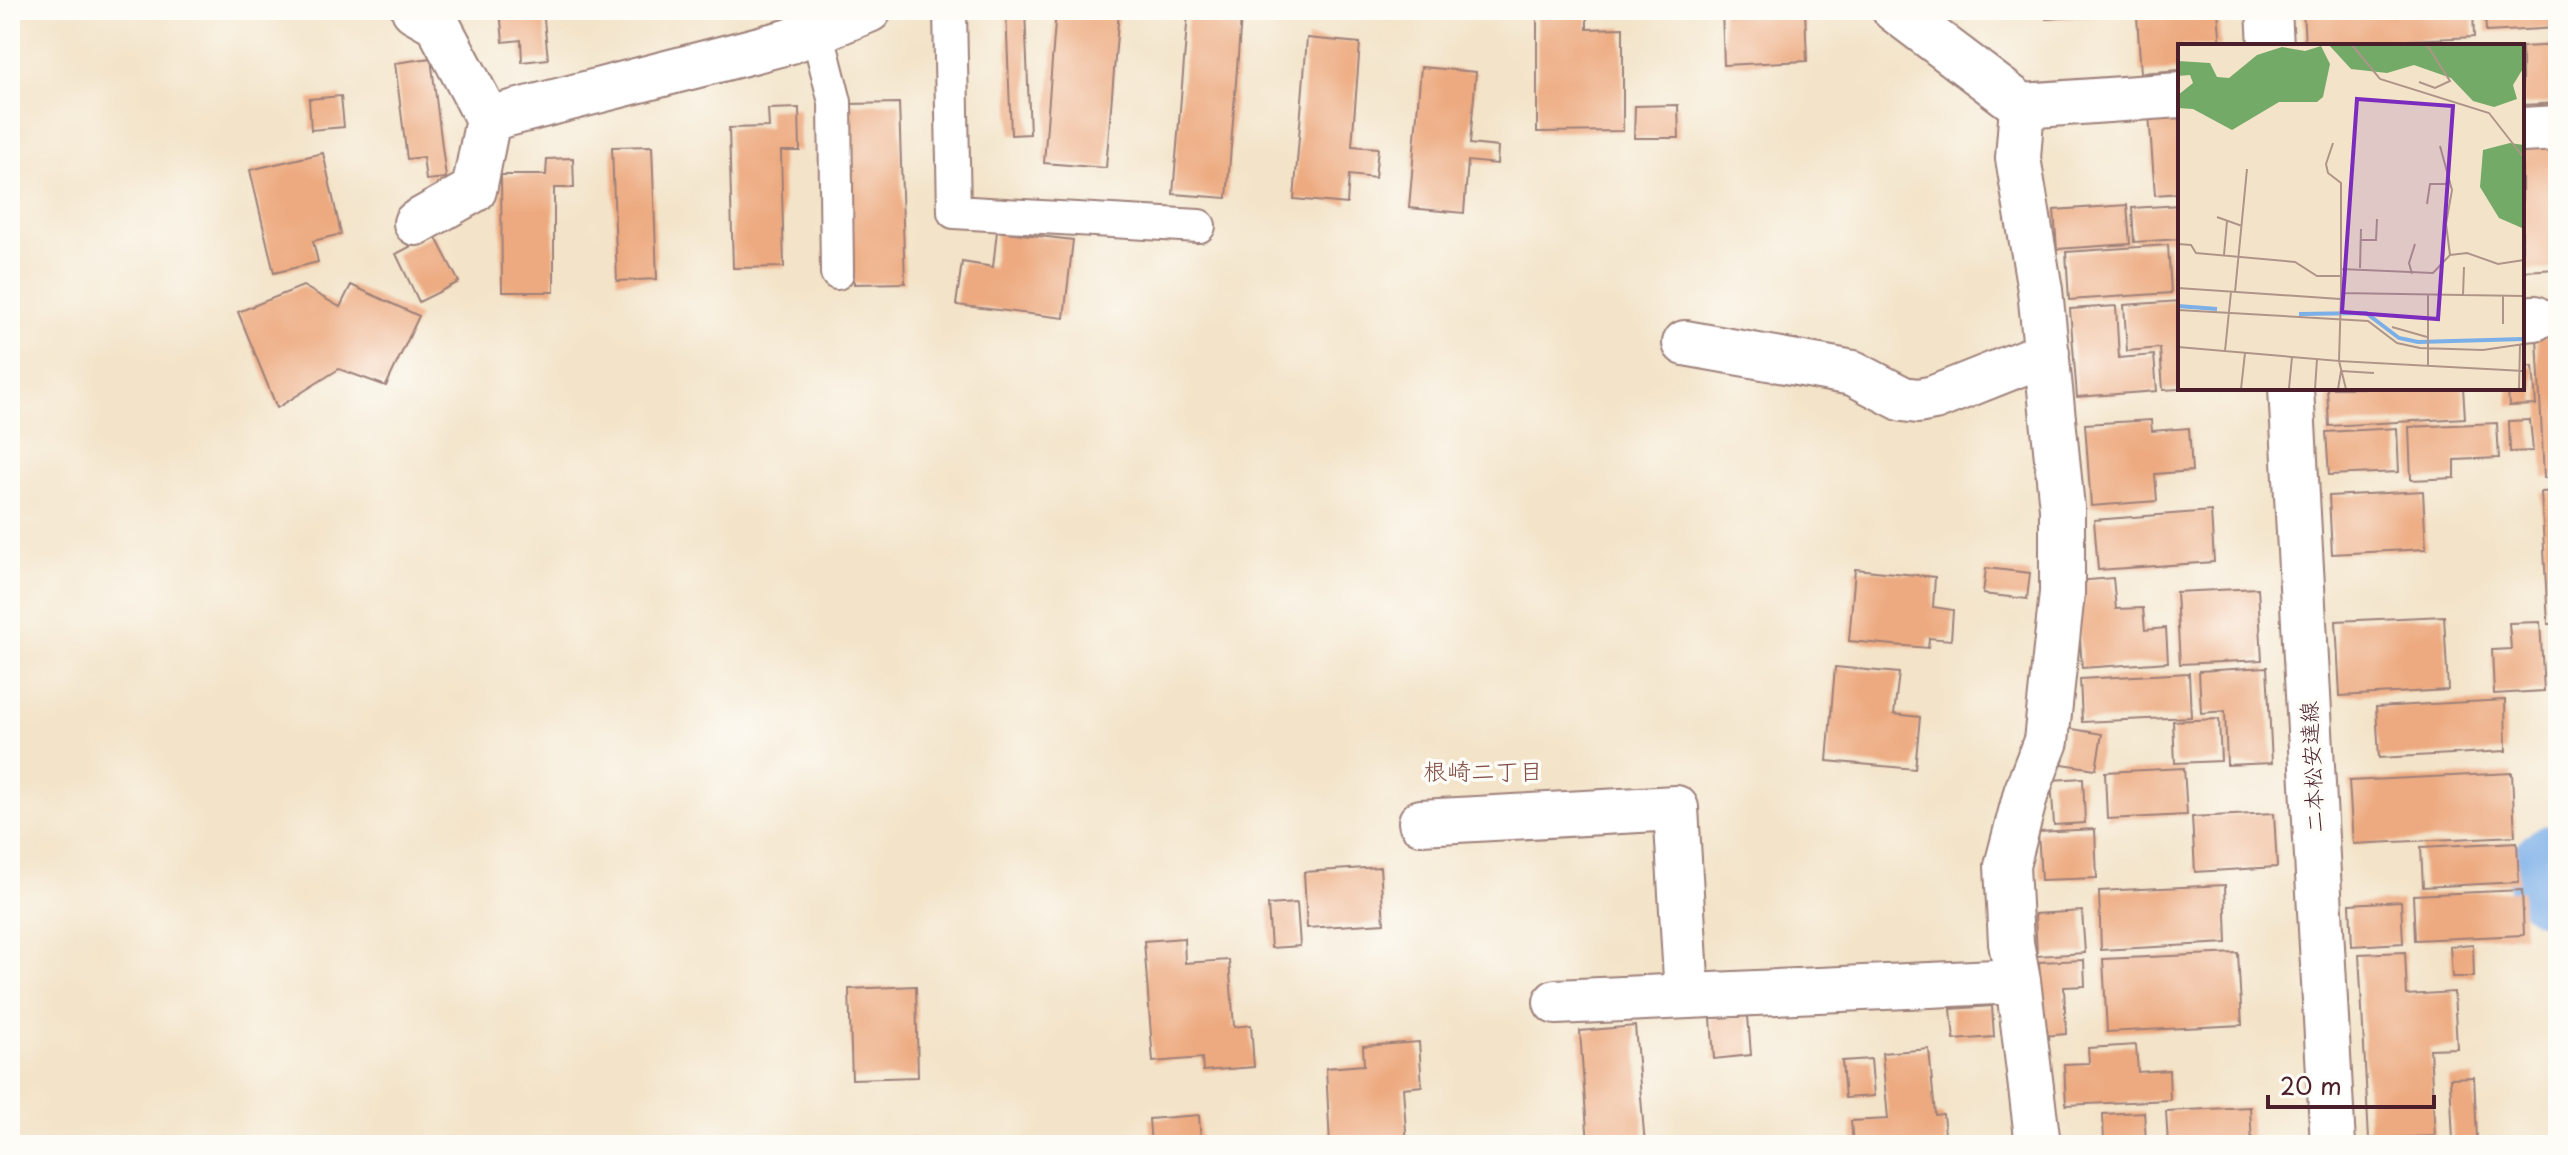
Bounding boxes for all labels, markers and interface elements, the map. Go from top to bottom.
inset map [2178,44,2524,390]
street label: 二本松安達線 [2291,700,2330,834]
district label: 根崎二丁目 [1423,752,1543,788]
scale bar [2268,1059,2434,1109]
text: 20 m [2280,1067,2342,1103]

